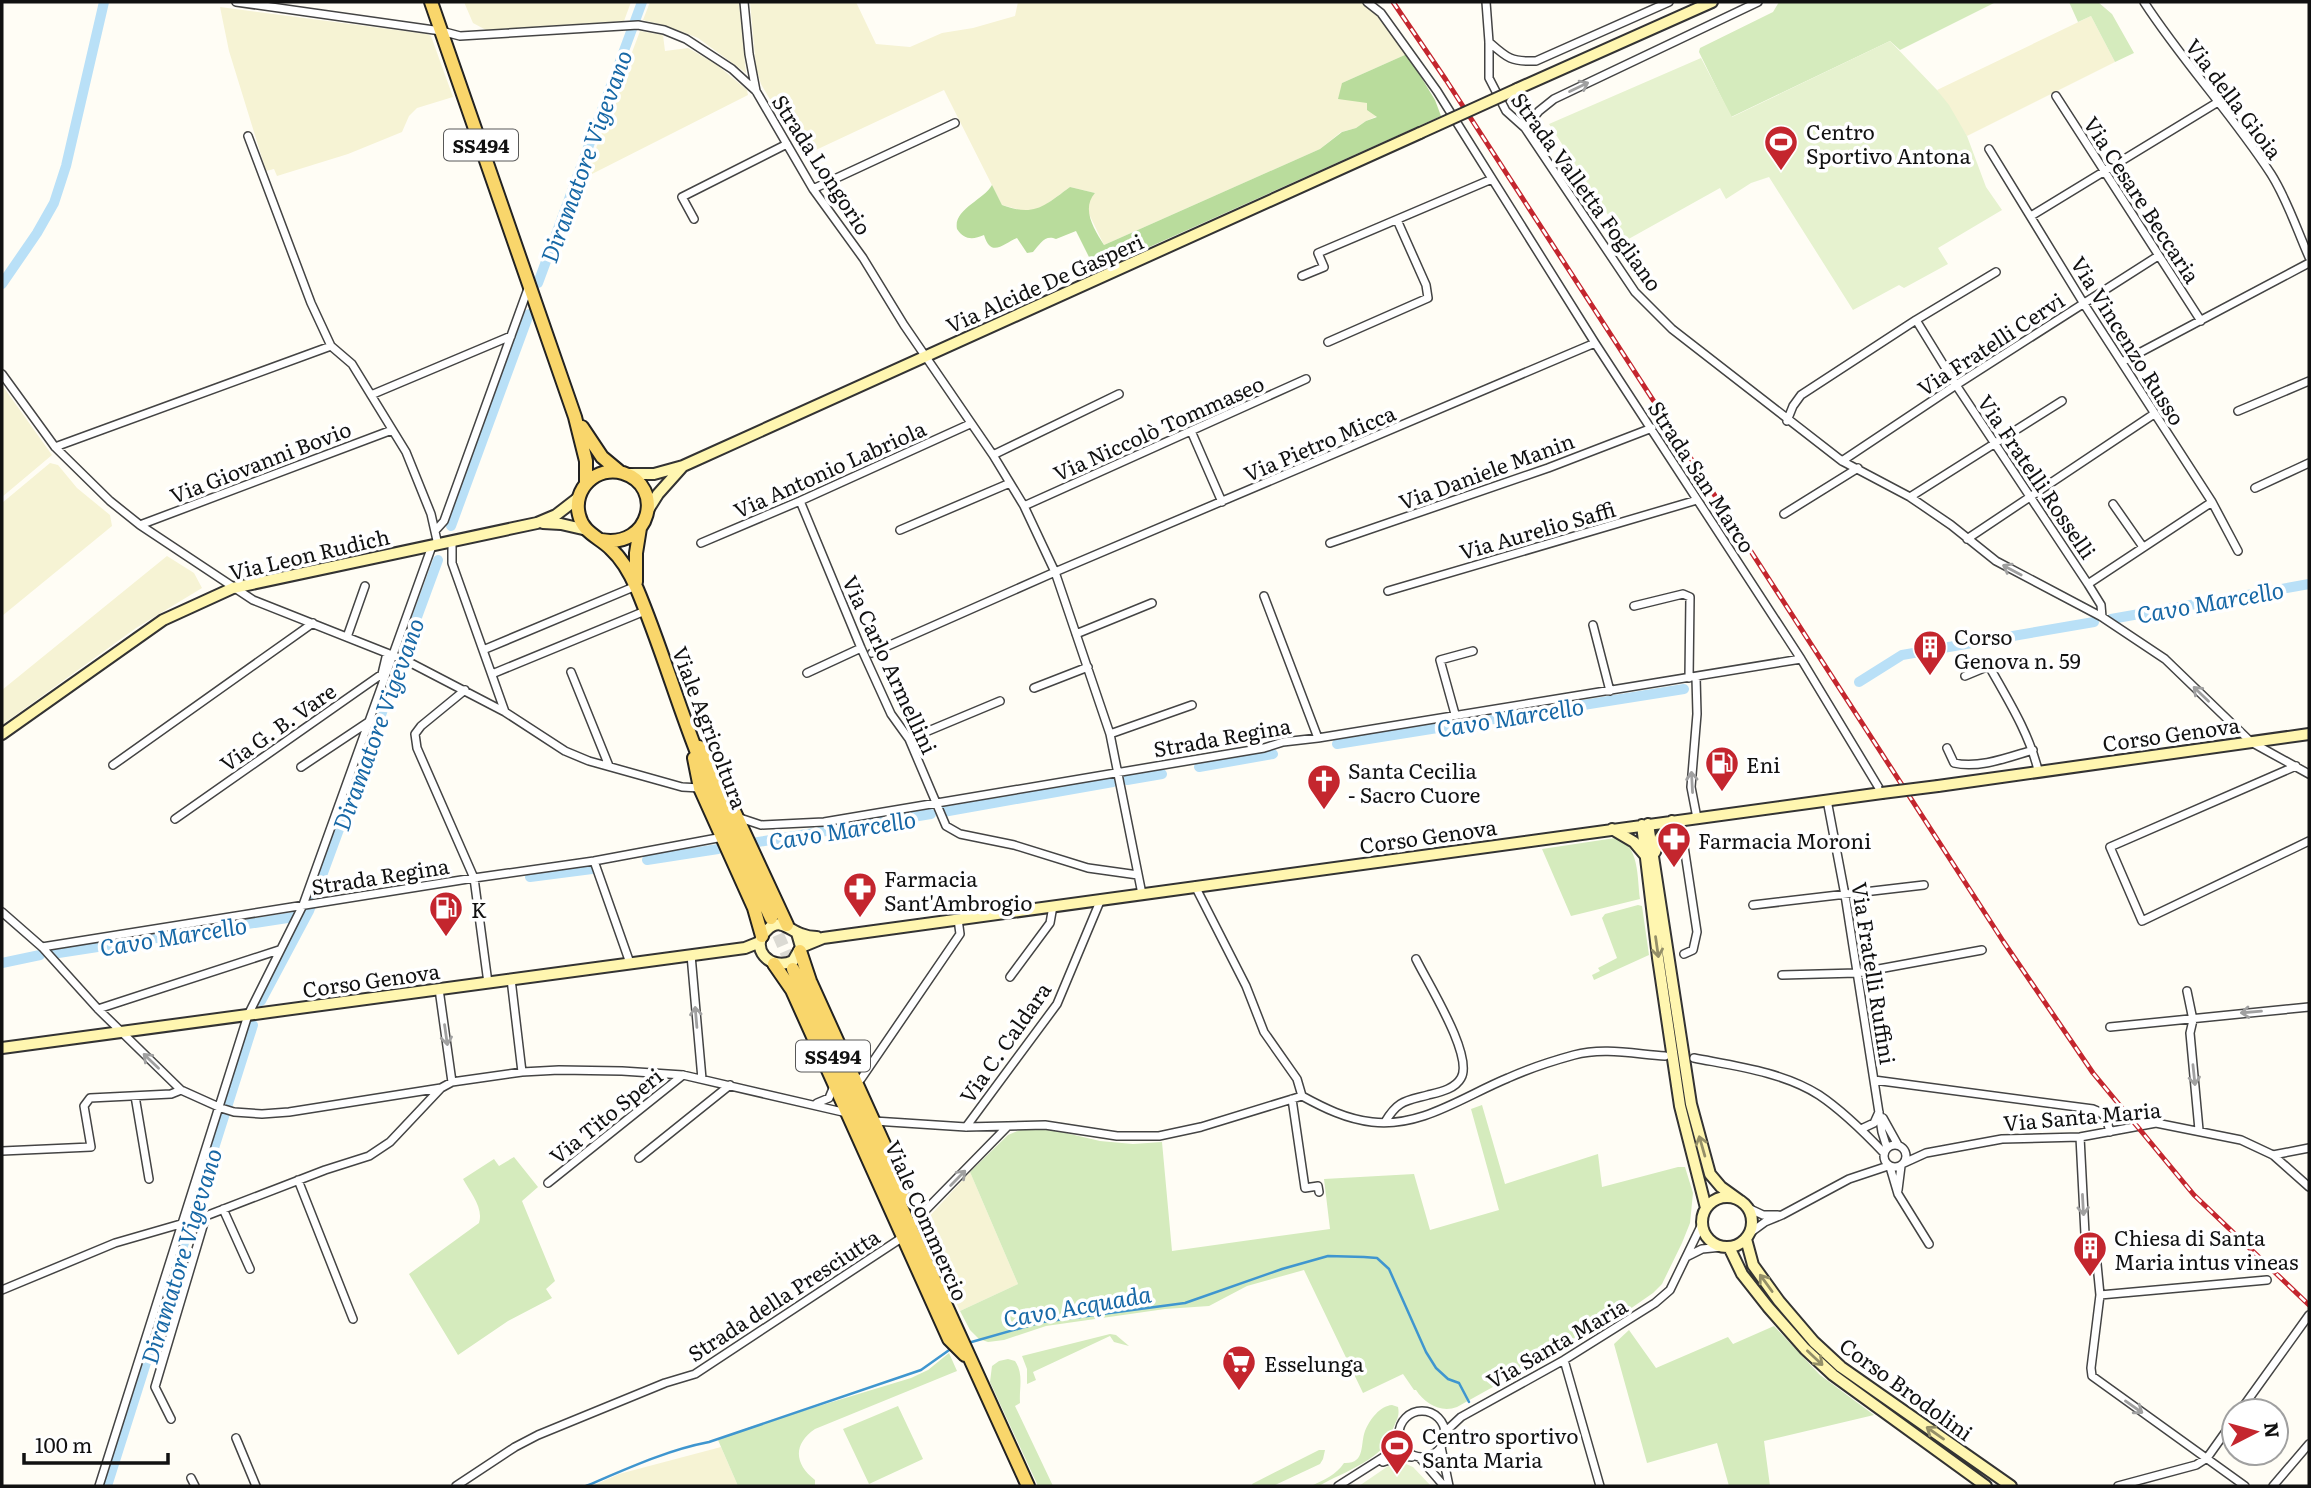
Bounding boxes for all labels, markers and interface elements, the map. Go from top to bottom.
street label: Via della Gioia [2179,31,2291,165]
water label: Diramatore Vigevano [531,45,639,267]
one-way arrow [1568,80,1589,94]
street label: Strada Valletta Fogliano [1505,85,1671,297]
street label: Strada Longorio [766,88,880,240]
street label: Via Cesare Beccaria [2077,109,2209,289]
place label: Centro Sportivo Antona [1806,115,1971,170]
sports icon: Centro Sportivo Antona [1762,123,1800,172]
road number: SS494 [444,130,518,160]
street label: Via Alcide De Gasperi [940,224,1148,340]
street label: Via Vincenzo Russo [2064,249,2194,431]
street label: Via Fratelli Cervi [1910,284,2070,402]
street label: Via Niccolò Tommaseo [1047,366,1269,488]
street label: Via Fratelli Rosselli [1971,388,2105,564]
street label: Strada San Marco [1642,394,1764,558]
street label: Via Pietro Micca [1238,396,1400,488]
street label: Via Antonio Labriola [728,411,931,524]
street label: Via Giovanni Bovio [165,412,355,510]
street label: Via Daniele Manin [1394,424,1578,516]
street label: Via Aurelio Saffi [1455,492,1619,566]
street label: Via Leon Rudich [226,519,392,587]
one-way arrow [2003,563,2023,577]
street label: Via Carlo Armellini [836,570,946,758]
water label: Cavo Marcello [2134,571,2286,631]
water label: Diramatore Vigevano [323,613,431,835]
place label: Corso Genova n. 59 [1954,620,2081,675]
building icon: Corso Genova n. 59 [1911,628,1949,677]
street label: Viale Agricoltura [666,641,756,813]
street label: Via G. B. Vare [213,674,341,778]
one-way arrow [2193,686,2210,703]
water label: Cavo Marcello [1434,688,1586,744]
street label: Corso Genova [2100,708,2242,758]
street label: Strada Regina [1151,709,1294,763]
fuel station icon: Eni [1703,744,1741,793]
place label: Eni [1746,748,1780,779]
place label: Santa Cecilia - Sacro Cuore [1348,754,1480,809]
church icon: Santa Cecilia - Sacro Cuore [1305,762,1343,811]
one-way arrow [1685,771,1698,794]
water label: Cavo Marcello [766,801,918,857]
street label: Corso Genova [1357,810,1499,860]
pharmacy icon: Farmacia Moroni [1655,820,1693,869]
place label: Farmacia Moroni [1698,824,1871,855]
street label: Strada Regina [309,849,452,901]
place label: Farmacia Sant'Ambrogio [884,862,1033,917]
pharmacy icon: Farmacia Sant'Ambrogio [841,870,879,919]
street label: Via Fratelli Ruffini [1845,880,1905,1066]
fuel station icon: K [427,889,465,938]
place label: K [471,893,487,924]
water label: Cavo Marcello [97,907,249,963]
one-way arrow [1650,935,1663,958]
street label: Corso Genova [300,954,442,1004]
street label: Via C. Caldara [951,975,1058,1109]
one-way arrow [689,1006,702,1029]
one-way arrow [2240,1006,2262,1019]
one-way arrow [439,1024,452,1046]
road number: SS494 [796,1040,870,1072]
one-way arrow [143,1053,160,1070]
street label: Via Tito Speri [542,1060,668,1170]
one-way arrow [2188,1063,2201,1086]
street label: Via Santa Maria [2002,1093,2163,1137]
street label: Viale Commercio [879,1135,977,1305]
one-way arrow [1694,1136,1707,1158]
water label: Diramatore Vigevano [131,1144,229,1368]
one-way arrow [949,1170,966,1187]
one-way arrow [2077,1193,2090,1216]
street label: Strada della Presciutta [681,1220,886,1368]
place label: Chiesa di Santa Maria intus vineas [2114,1221,2298,1276]
building icon: Chiesa di Santa Maria intus vineas [2071,1229,2109,1278]
one-way arrow [1759,1274,1773,1293]
water label: Cavo Acquada [1000,1275,1154,1335]
street label: Via Santa Maria [1480,1289,1633,1395]
street label: Corso Brodolini [1834,1329,1980,1447]
supermarket icon: Esselunga [1220,1343,1258,1392]
place label: Esselunga [1264,1347,1364,1378]
one-way arrow [1806,1350,1823,1367]
north arrow [2220,1397,2290,1467]
one-way arrow [2124,1400,2143,1414]
place label: Centro sportivo Santa Maria [1422,1419,1578,1474]
text: N [2258,1421,2288,1440]
scale bar [24,1422,168,1466]
one-way arrow [1926,1426,1945,1440]
sports icon: Centro sportivo Santa Maria [1378,1427,1416,1476]
text: 100 m [35,1428,92,1459]

